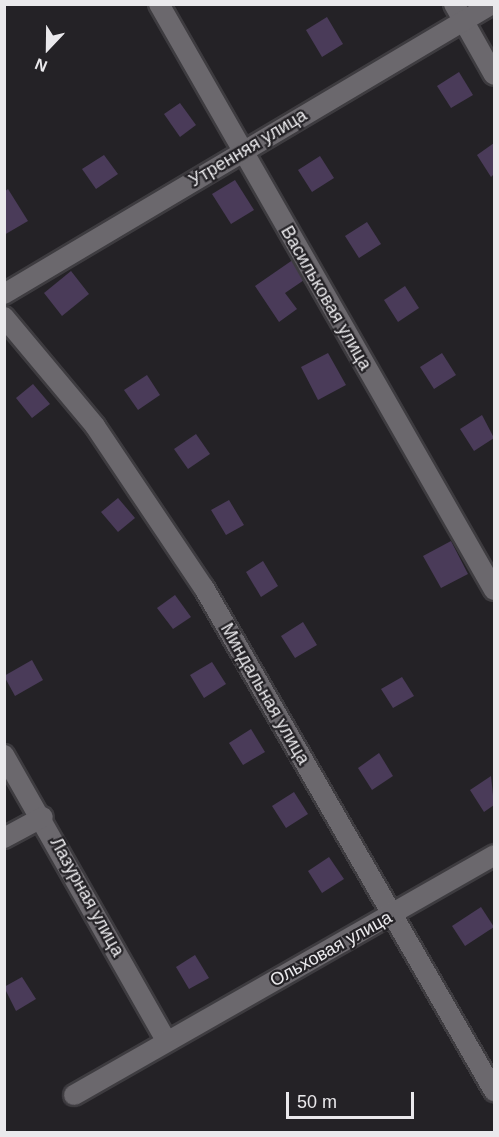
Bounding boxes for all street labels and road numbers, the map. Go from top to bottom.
street label: Утренняя улица [185,104,311,192]
street label: Васильковая улица [276,222,376,374]
street label: Миндальная улица [216,620,314,768]
street label: Лазурная улица [45,834,129,960]
street label: Ольховая улица [266,907,396,991]

